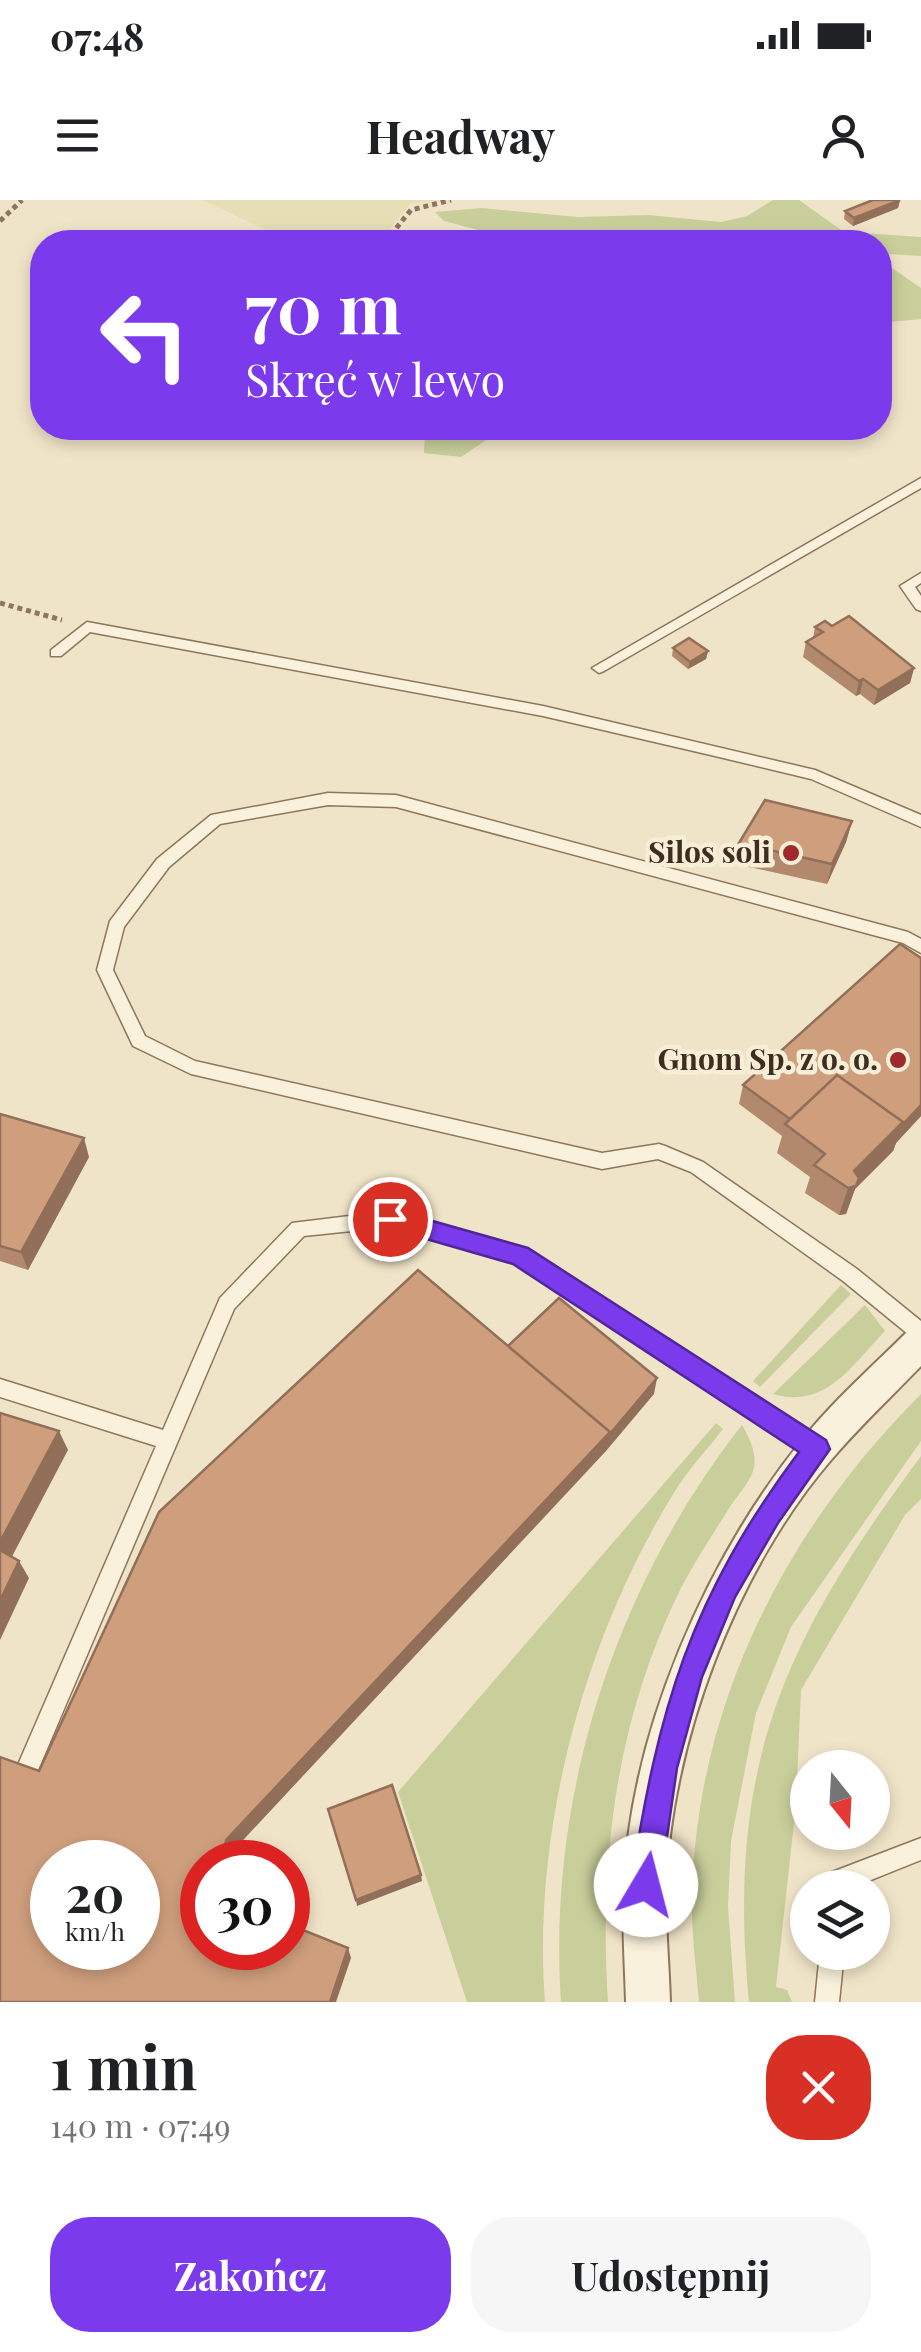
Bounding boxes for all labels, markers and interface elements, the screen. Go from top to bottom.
text: 07:48 [50,10,144,61]
text: Headway [366,105,555,165]
icon: menu [50,108,105,163]
icon: person [816,108,871,163]
text: 70 m [245,258,402,352]
icon: left [80,270,210,400]
text: Skręć w lewo [245,348,505,408]
place label: Silos soli [648,831,771,871]
marker: Silos soli [780,842,802,864]
place label: Gnom Sp. z o. o. [658,1038,878,1078]
marker: Gnom Sp. z o. o. [887,1049,909,1071]
pin [348,1177,433,1262]
icon: arrive [363,1192,418,1247]
north arrow [790,1750,890,1850]
map controls [790,1750,890,1970]
position arrow [594,1833,698,1937]
speed limit sign: 30 [180,1840,310,1970]
text: 20 [66,1859,124,1926]
button: layers [790,1870,890,1970]
text: km/h [65,1914,125,1947]
text: 1 min [50,2025,197,2105]
button: close [766,2035,871,2140]
text: 140 m · 07:49 [50,2103,230,2146]
button: Zakończ [50,2217,451,2332]
button: Udostępnij [471,2217,871,2332]

